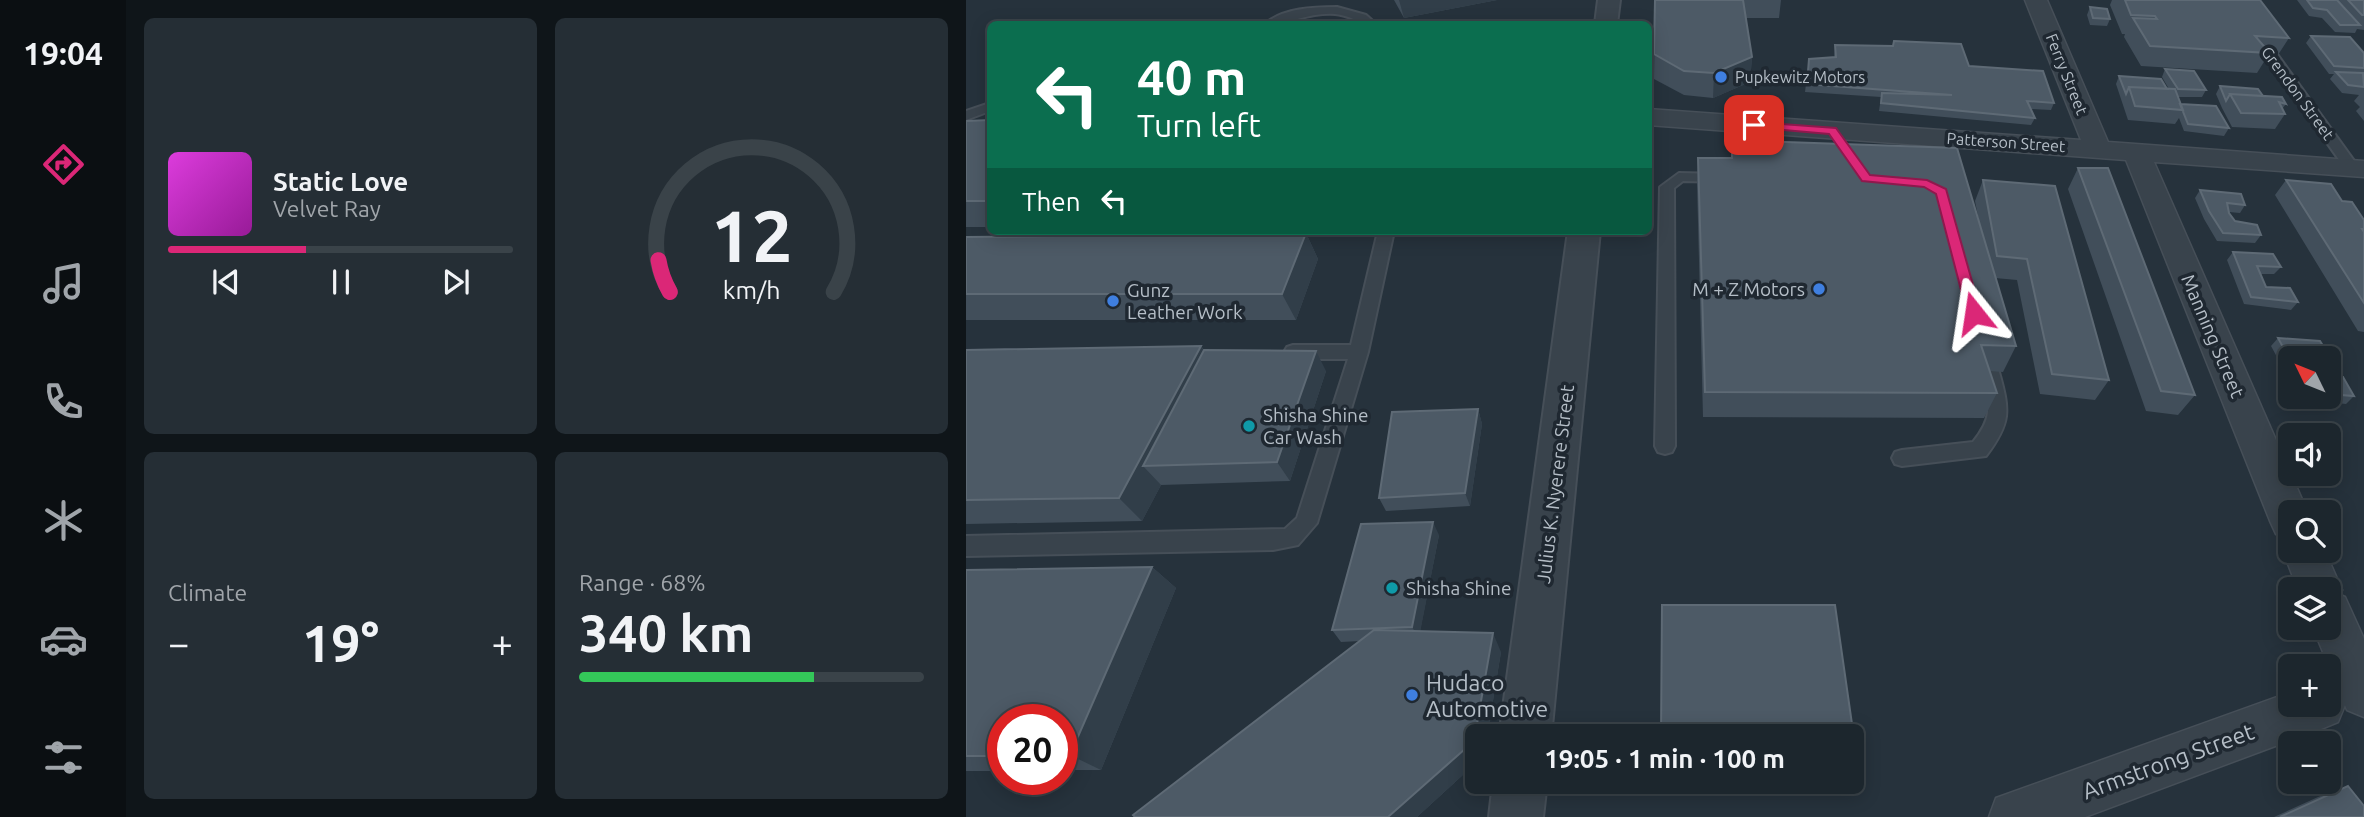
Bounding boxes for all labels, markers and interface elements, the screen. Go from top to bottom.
street label: Ferry Street [2043,31,2092,118]
text: 19:04 [23,35,103,71]
street label: Grendon Street [2258,43,2338,144]
icon: left [1022,49,1113,140]
text: 40 m [1137,49,1246,104]
place label: Pupkewitz Motors [1735,68,1865,86]
marker: Pupkewitz Motors [1713,69,1729,85]
pin [1724,95,1784,155]
icon: arrive [1735,106,1773,144]
text: Turn left [1137,107,1261,143]
street label: Patterson Street [1946,129,2067,155]
icon: directions [39,140,88,189]
text: Static Love [273,167,408,196]
icon: left [1095,182,1133,220]
text: Then [1022,187,1081,216]
text: 12 [710,195,793,277]
text: Velvet Ray [273,196,381,221]
icon: music [39,259,88,308]
icon: previous [207,263,245,301]
icon: pause [322,263,360,301]
icon: next [437,263,475,301]
street label: Manning Street [2177,271,2249,401]
text: km/h [723,276,780,304]
position arrow [1937,276,2011,350]
place label: M + Z Motors [1692,278,1805,300]
place label: Gunz Leather Work [1127,279,1243,323]
marker: M + Z Motors [1811,281,1827,297]
marker: Gunz Leather Work [1105,293,1121,309]
north arrow [2278,346,2342,410]
map controls [2278,346,2341,794]
icon: phone [39,377,88,426]
street label: Julius K. Nyerere Street [1532,383,1578,585]
place label: Shisha Shine Car Wash [1263,404,1368,448]
marker: Shisha Shine Car Wash [1241,418,1257,434]
button: sound [2278,423,2341,486]
icon: climate [39,496,88,545]
button: search [2278,500,2341,563]
text: Range · 68% [579,570,706,595]
place label: Shisha Shine [1406,577,1511,599]
button: layers [2278,577,2341,640]
text: Climate [168,580,247,605]
marker: Shisha Shine [1384,580,1400,596]
text: 340 km [579,604,753,662]
text: 19° [302,614,379,672]
icon: car [39,615,88,664]
text: − [168,622,189,664]
text: + [492,622,513,664]
button: + [2278,654,2341,717]
place label: Hudaco Automotive [1426,670,1548,721]
marker: Hudaco Automotive [1404,687,1420,703]
speed limit sign: 20 [987,704,1078,795]
street label: Armstrong Street [2079,718,2257,804]
button: − [2278,731,2341,794]
icon: filters [39,733,88,782]
text: 19:05 · 1 min · 100 m [1544,744,1785,773]

